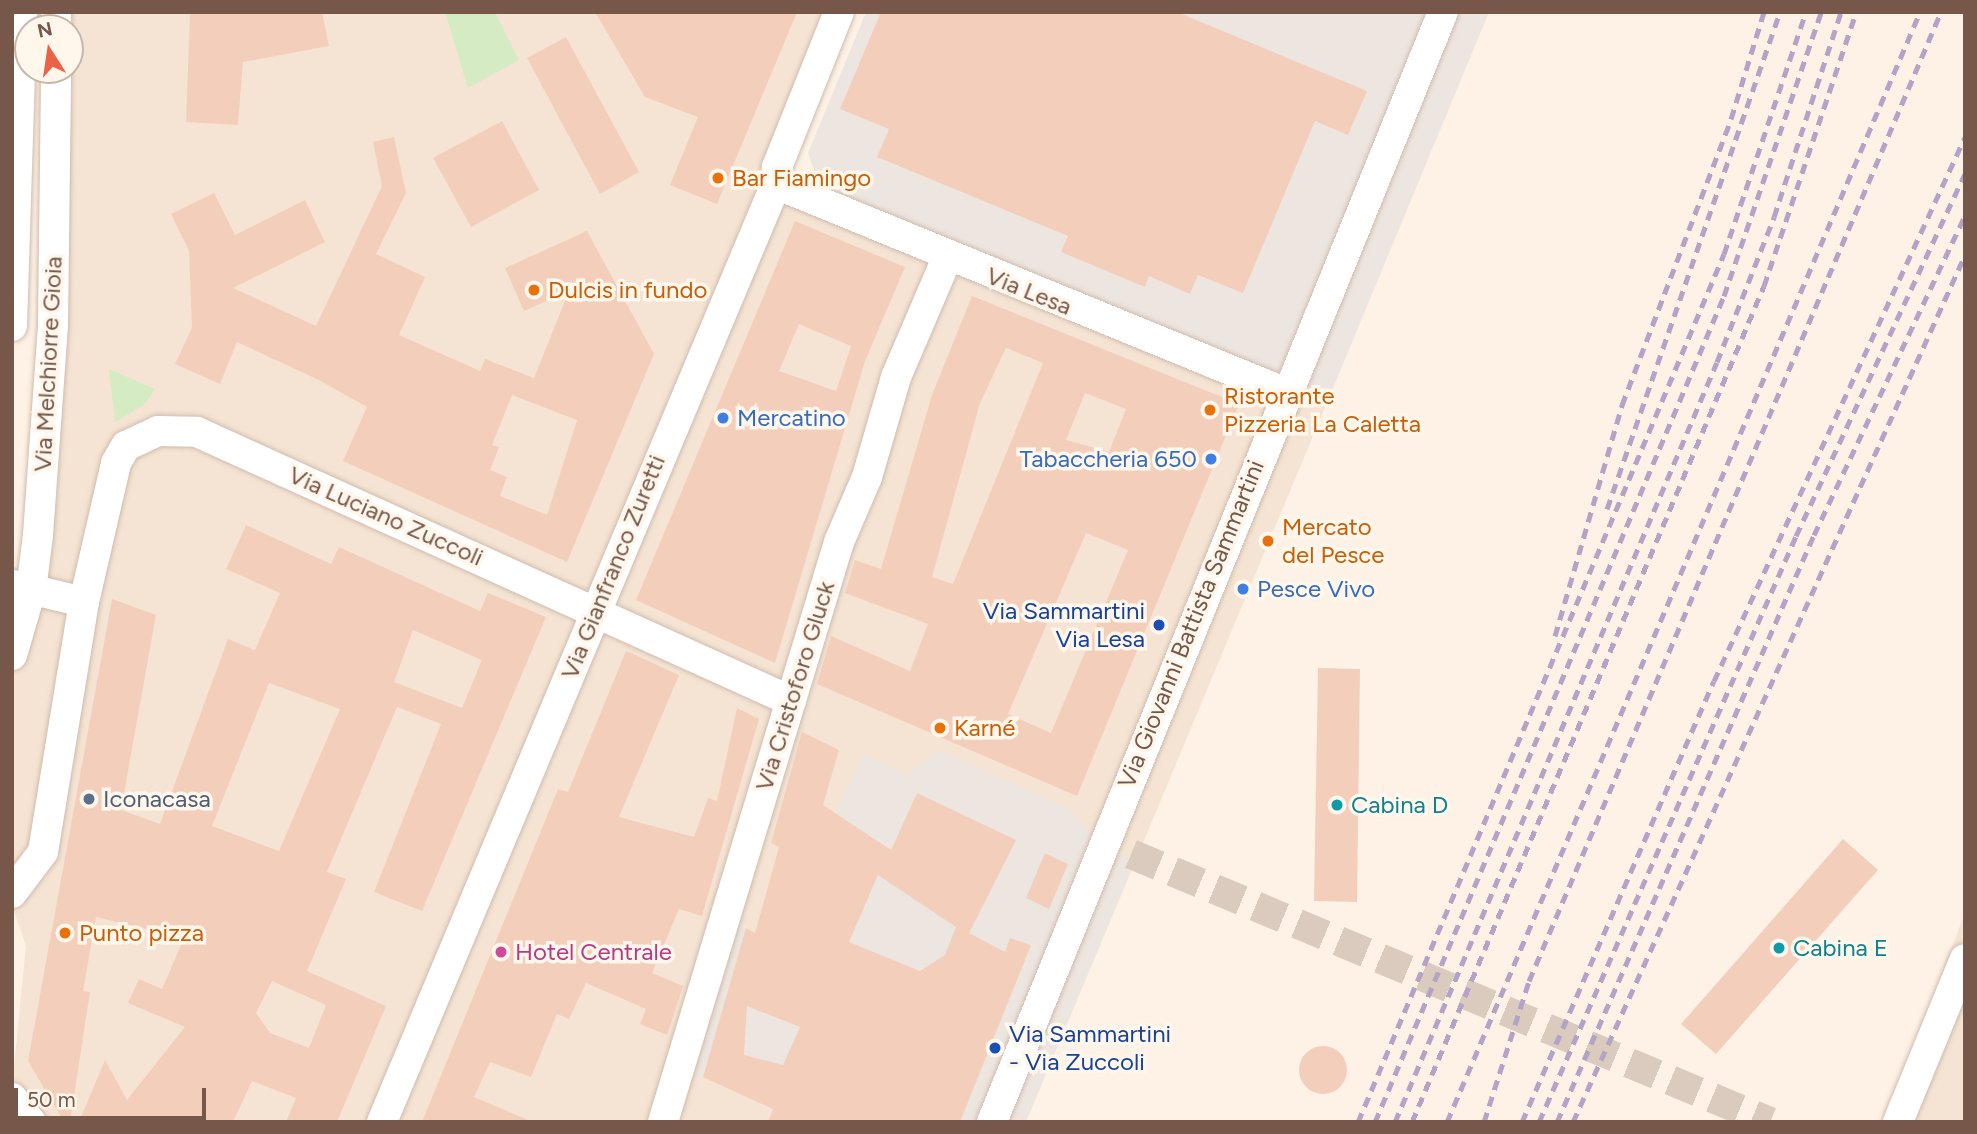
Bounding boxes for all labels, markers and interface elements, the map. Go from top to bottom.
north arrow [14,14,84,84]
text: N [35,17,55,43]
place label: Bar Fiamingo [732,164,871,192]
marker: Bar Fiamingo [710,170,726,186]
street label: Via Melchiorre Gioia [28,256,68,472]
street label: Via Lesa [982,261,1076,321]
place label: Dulcis in fundo [548,276,707,304]
marker: Dulcis in fundo [526,282,542,298]
place label: Ristorante Pizzeria La Caletta [1224,382,1421,438]
marker: Ristorante Pizzeria La Caletta [1202,402,1218,418]
place label: Mercatino [737,404,846,432]
marker: Mercatino [715,410,731,426]
place label: Tabaccheria 650 [1020,445,1197,473]
street label: Via Gianfranco Zuretti [555,451,671,683]
marker: Tabaccheria 650 [1203,451,1219,467]
street label: Via Giovanni Battista Sammartini [1112,456,1270,792]
street label: Via Luciano Zuccoli [284,460,488,572]
place label: Mercato del Pesce [1282,513,1384,569]
marker: Mercato del Pesce [1260,533,1276,549]
place label: Pesce Vivo [1257,575,1375,603]
street label: Via Cristoforo Gluck [749,578,841,794]
marker: Pesce Vivo [1235,581,1251,597]
place label: Via Sammartini Via Lesa [983,597,1145,653]
marker: Via Sammartini Via Lesa [1151,617,1167,633]
place label: Karné [954,714,1015,742]
marker: Karné [932,720,948,736]
place label: Iconacasa [103,785,211,813]
marker: Iconacasa [81,791,97,807]
place label: Cabina D [1351,791,1448,819]
marker: Cabina D [1329,797,1345,813]
place label: Punto pizza [79,919,204,947]
marker: Punto pizza [57,925,73,941]
place label: Cabina E [1793,934,1888,962]
place label: Hotel Centrale [515,938,672,966]
marker: Cabina E [1771,940,1787,956]
marker: Hotel Centrale [493,944,509,960]
place label: Via Sammartini - Via Zuccoli [1009,1020,1171,1076]
marker: Via Sammartini - Via Zuccoli [987,1040,1003,1056]
scale bar [18,1074,210,1118]
text: 50 m [27,1087,76,1112]

